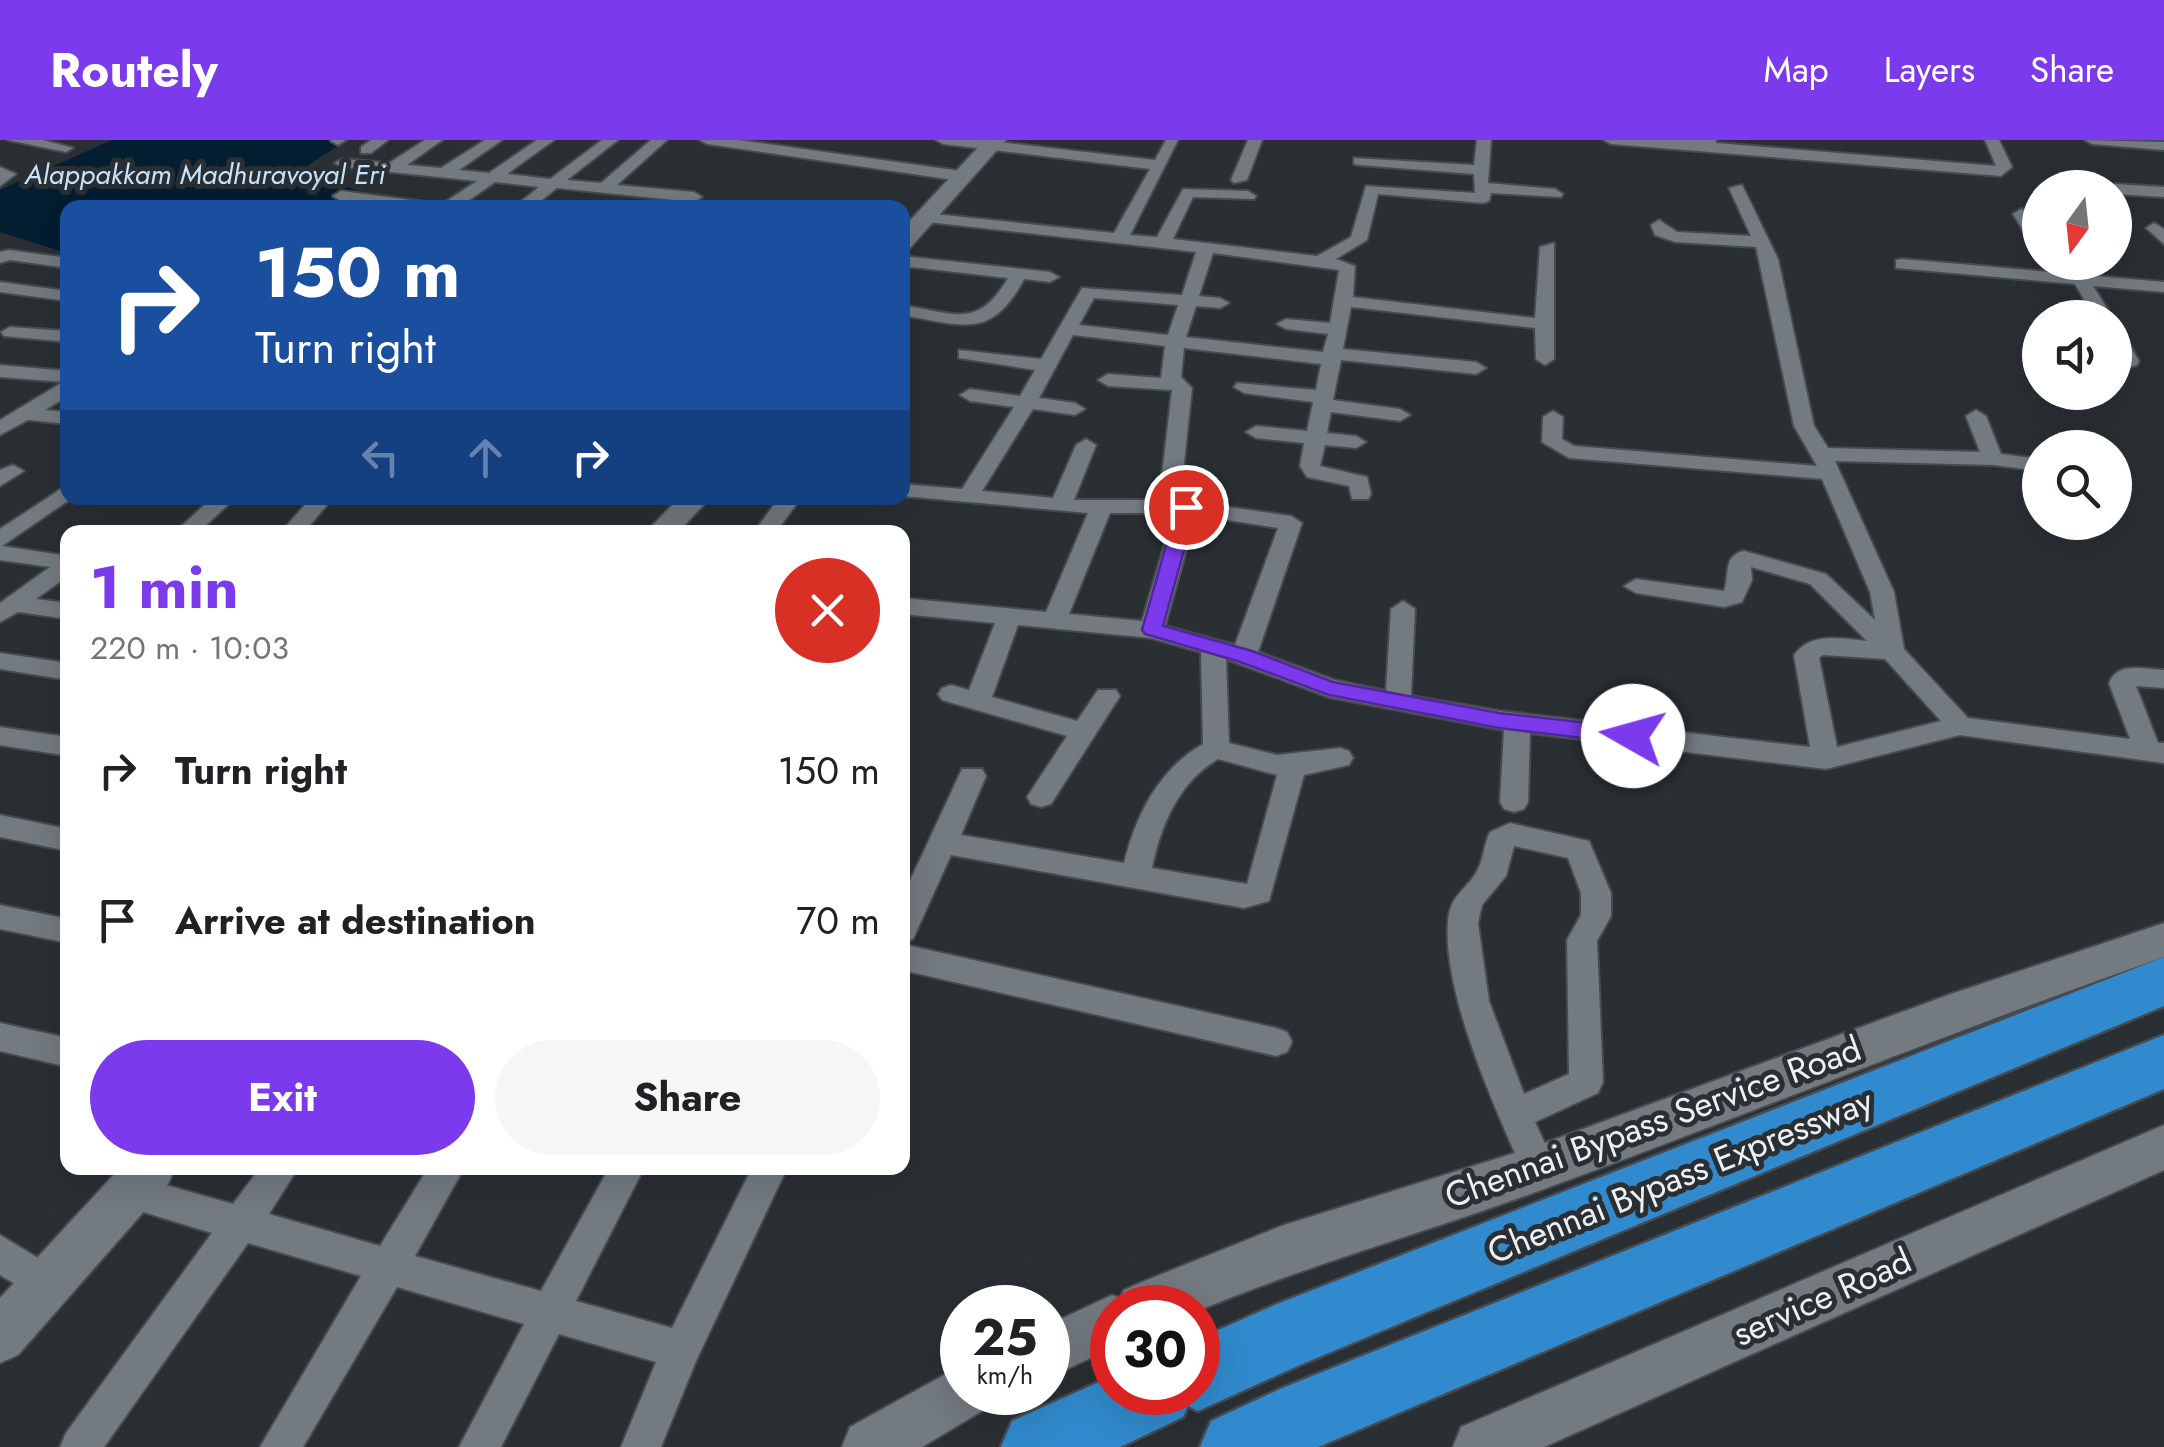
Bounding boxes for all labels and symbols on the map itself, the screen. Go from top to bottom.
water label: Alappakkam Madhuravoyal Eri [24,154,386,195]
north arrow [2022,170,2132,280]
pin [1144,465,1229,550]
position arrow [1581,684,1685,788]
street label: Chennai Bypass Service Road [1438,1023,1868,1221]
street label: Chennai Bypass Expressway [1480,1076,1881,1276]
street label: service Road [1725,1235,1919,1359]
speed limit sign: 30 [1090,1285,1220,1415]

